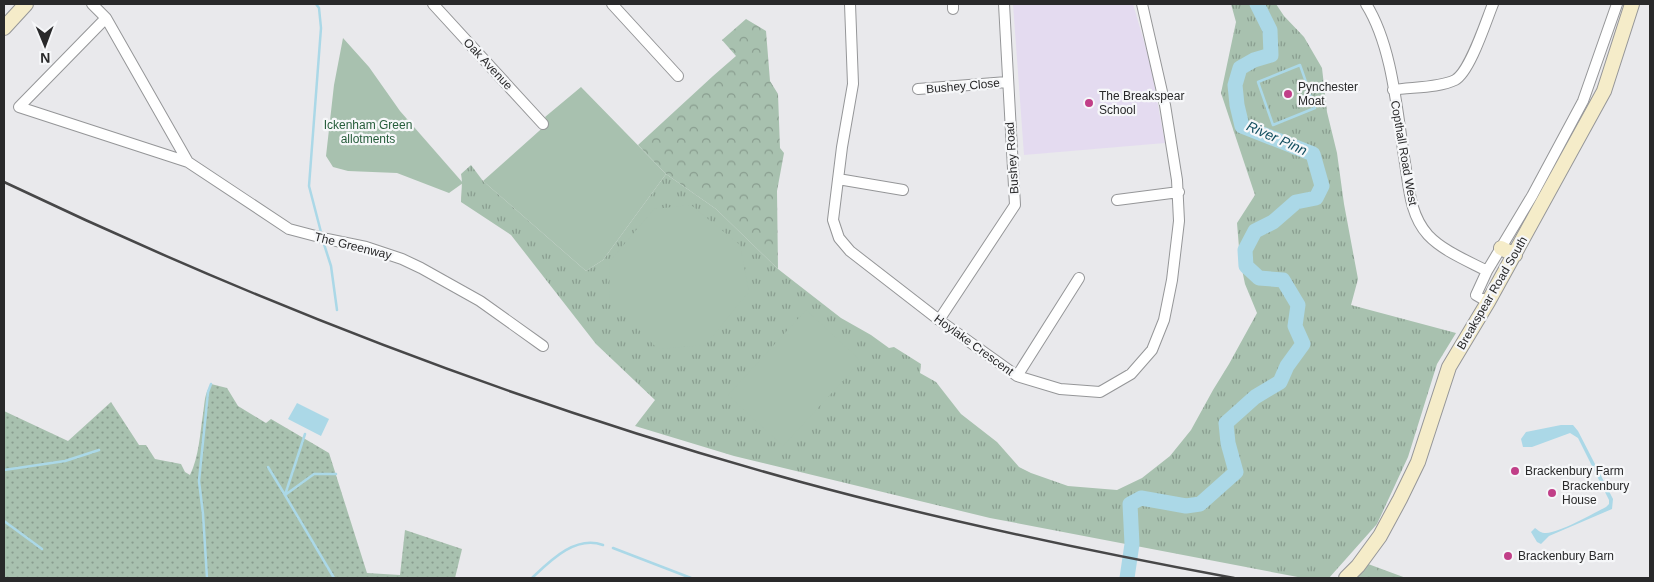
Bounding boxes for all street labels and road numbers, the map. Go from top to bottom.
street label: Oak Avenue [461,35,516,93]
street label: Bushey Close [926,76,1001,96]
street label: Copthall Road West [1388,99,1420,207]
street label: Bushey Road [1003,122,1021,194]
street label: The Greenway [313,230,393,262]
street label: Breakspear Road South [1454,234,1530,352]
street label: Hoylake Crescent [932,311,1017,379]

